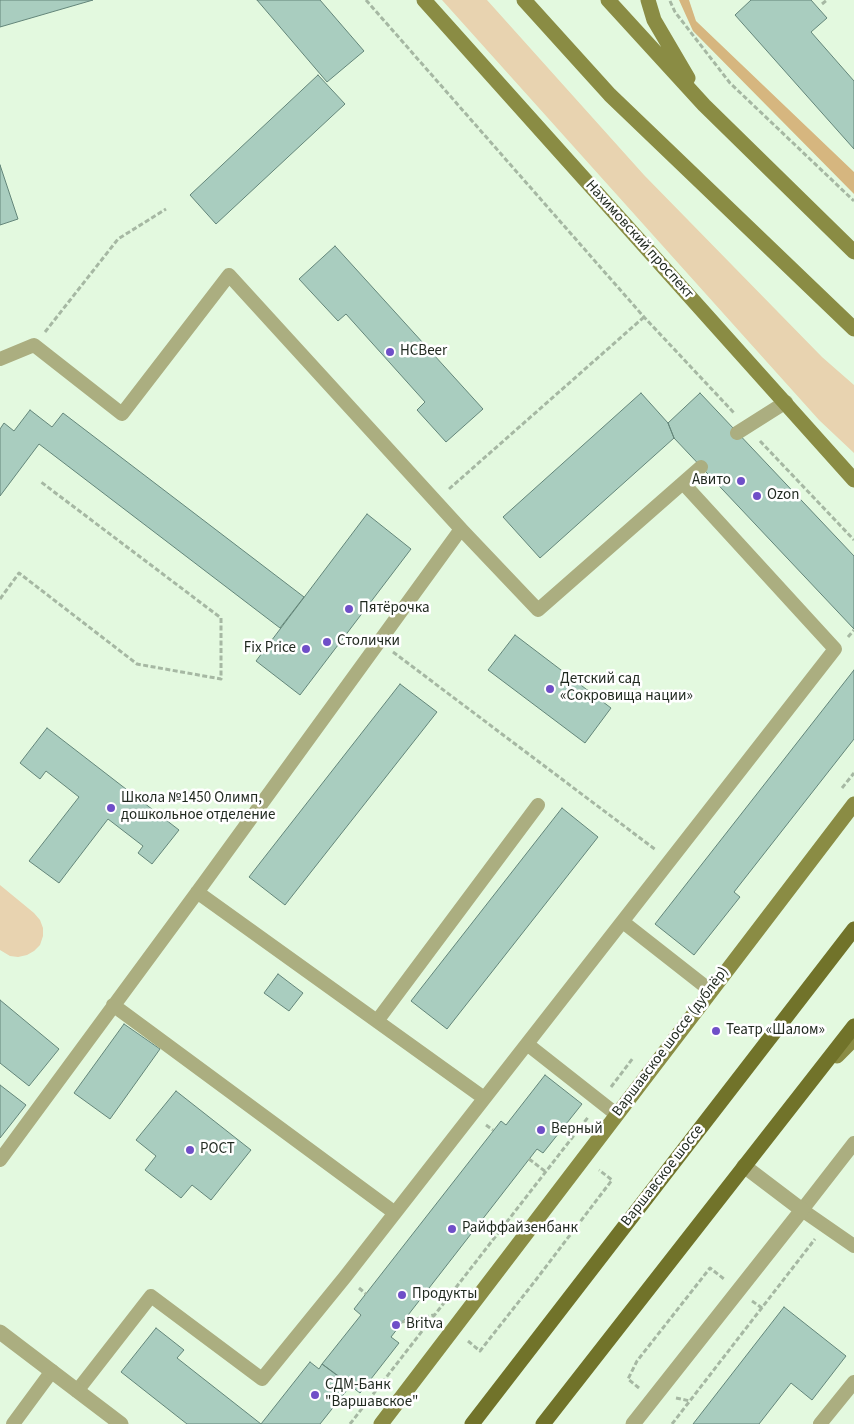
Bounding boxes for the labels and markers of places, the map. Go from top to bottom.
place label: HCBeer [400,343,447,361]
marker: HCBeer [384,346,396,358]
place label: Авито [692,472,731,490]
marker: Авито [735,475,747,487]
place label: Ozon [767,487,799,505]
marker: Ozon [751,490,763,502]
place label: Пятёрочка [359,600,430,618]
marker: Пятёрочка [343,603,355,615]
place label: Столички [337,633,400,651]
marker: Столички [321,636,333,648]
place label: Fix Price [244,640,296,658]
marker: Fix Price [300,643,312,655]
place label: Детский сад «Сокровища нации» [560,671,693,706]
marker: Детский сад «Сокровища нации» [544,683,556,695]
place label: Школа №1450 Олимп, дошкольное отделение [121,790,276,825]
marker: Школа №1450 Олимп, дошкольное отделение [105,802,117,814]
place label: Театр «Шалом» [726,1022,825,1040]
marker: Театр «Шалом» [710,1025,722,1037]
place label: Верный [551,1121,603,1139]
marker: Верный [535,1124,547,1136]
place label: РОСТ [200,1141,235,1159]
marker: РОСТ [184,1144,196,1156]
place label: Райффайзенбанк [462,1220,578,1238]
marker: Райффайзенбанк [446,1223,458,1235]
place label: Продукты [412,1286,477,1304]
marker: Продукты [396,1289,408,1301]
place label: Britva [406,1316,443,1334]
marker: Britva [390,1319,402,1331]
place label: СДМ-Банк "Варшавское" [325,1377,418,1412]
marker: СДМ-Банк "Варшавское" [309,1389,321,1401]

